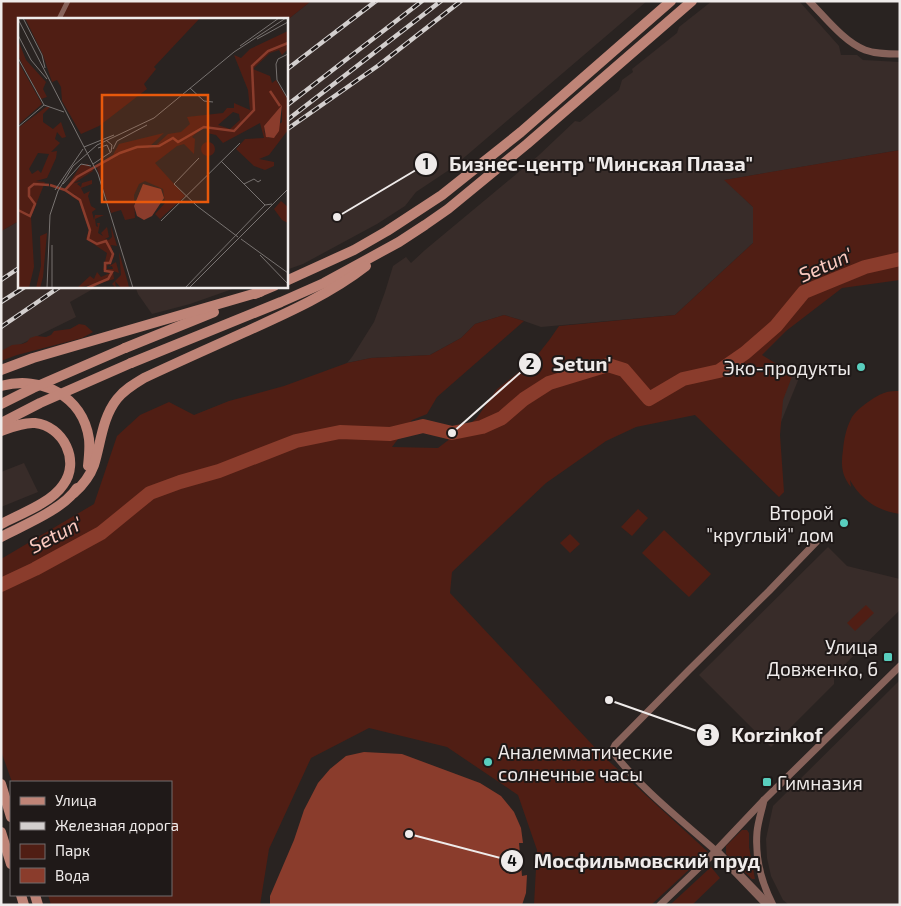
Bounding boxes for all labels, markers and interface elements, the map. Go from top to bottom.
inset map [18,18,288,288]
callout: Бизнес-центр "Минская Плаза" [414,146,763,181]
text: Бизнес-центр "Минская Плаза" [449,151,753,175]
text: 1 [423,154,429,172]
water label: Setun' [794,242,856,286]
callout: Setun' [517,347,621,382]
text: Setun' [552,351,612,375]
text: 2 [526,354,535,372]
place label: Эко-продукты [724,356,851,380]
marker: Эко-продукты [855,361,867,373]
place label: Второй "круглый" дом [706,501,834,547]
water label: Setun' [24,511,86,557]
marker: Второй "круглый" дом [838,517,850,529]
place label: Улица Довженко, 6 [767,635,878,680]
marker: Улица Довженко, 6 [882,651,894,663]
callout: Korzinkof [696,718,832,753]
text: Korzinkof [731,722,824,746]
text: 3 [704,725,712,743]
place label: Аналемматические солнечные часы [498,740,673,785]
marker: Аналемматические солнечные часы [482,756,494,768]
place label: Гимназия [777,771,863,794]
marker: Гимназия [761,776,773,788]
legend [10,781,172,896]
text: Улица [55,791,97,809]
text: Железная дорога [55,816,179,834]
text: Парк [55,841,90,859]
callout: Мосфильмовский пруд [499,843,770,878]
text: Мосфильмовский пруд [534,848,761,872]
text: 4 [507,851,517,869]
text: Вода [55,866,90,884]

